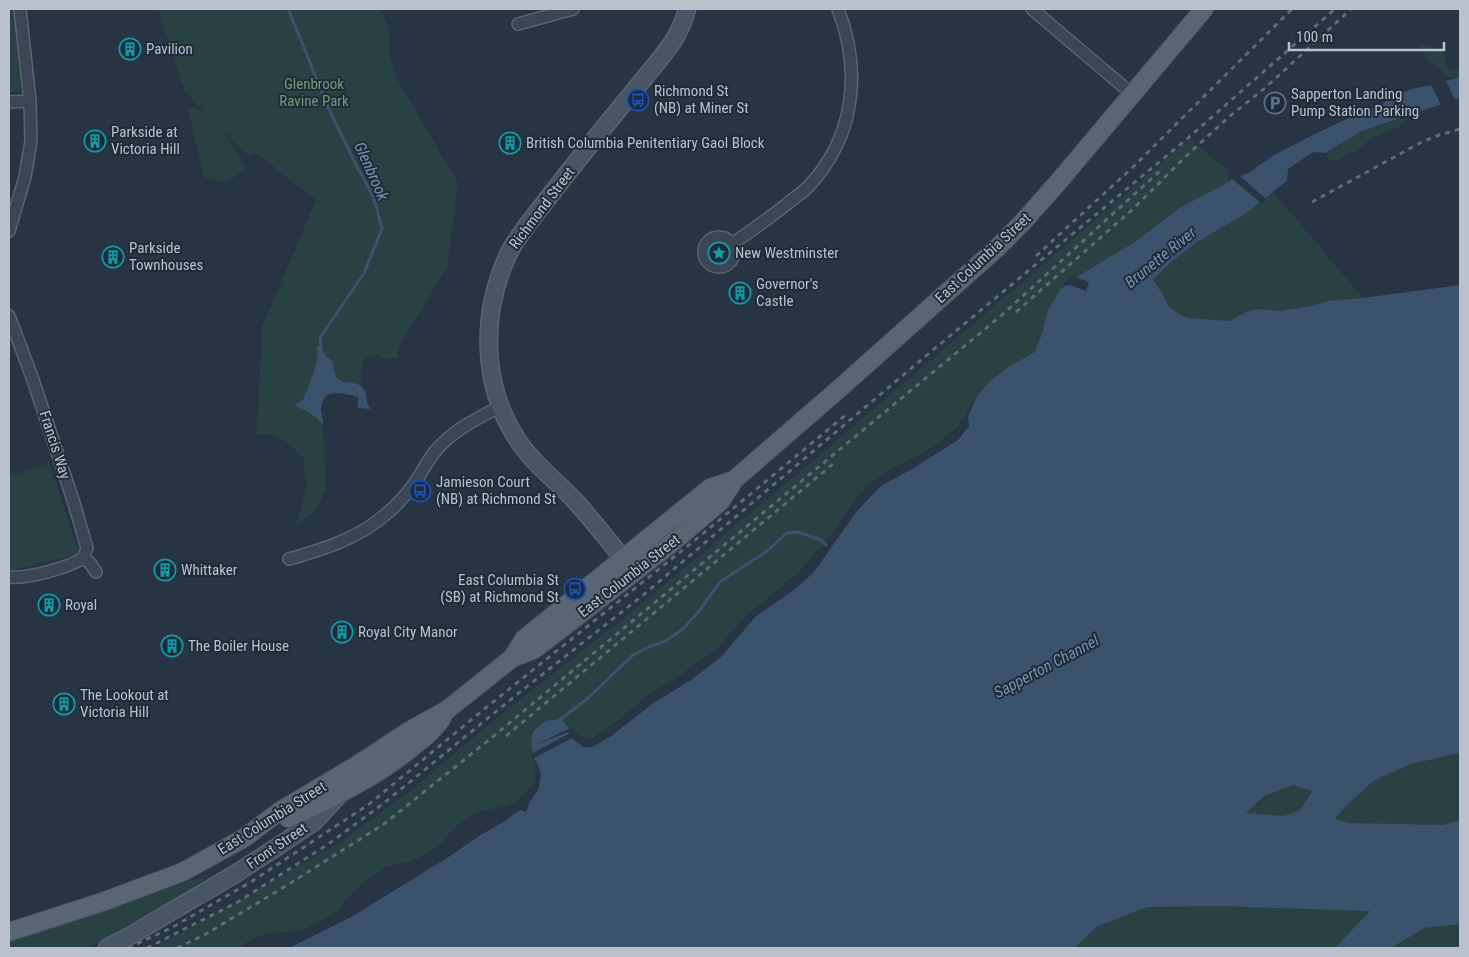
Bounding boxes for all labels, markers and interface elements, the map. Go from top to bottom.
scale bar [1289,20,1444,52]
text: 100 m [1296,28,1333,46]
building icon: Pavilion [118,37,142,61]
place label: Pavilion [146,40,193,58]
park label: Glenbrook Ravine Park [279,75,349,110]
place label: Richmond St (NB) at Miner St [654,82,749,117]
place label: Sapperton Landing Pump Station Parking [1291,85,1419,120]
bus stop icon: Richmond St (NB) at Miner St [626,88,650,112]
parking icon: Sapperton Landing Pump Station Parking [1263,91,1287,115]
place label: Parkside at Victoria Hill [111,123,180,158]
building icon: Parkside at Victoria Hill [83,129,107,153]
building icon: British Columbia Penitentiary Gaol Block [498,131,522,155]
place label: British Columbia Penitentiary Gaol Block [526,134,765,152]
water label: Glenbrook [350,139,393,204]
street label: Richmond Street [505,164,579,252]
street label: East Columbia Street [932,209,1034,307]
water label: Brunette River [1121,222,1201,292]
place label: Parkside Townhouses [129,239,204,274]
place icon: New Westminster [707,241,731,265]
place label: New Westminster [735,244,839,262]
building icon: Parkside Townhouses [101,245,125,269]
place label: Governor's Castle [756,275,819,310]
building icon: Governor's Castle [728,281,752,305]
street label: Francis Way [35,408,75,482]
place label: Jamieson Court (NB) at Richmond St [436,473,556,508]
bus stop icon: Jamieson Court (NB) at Richmond St [408,479,432,503]
street label: East Columbia Street [575,531,683,621]
building icon: Whittaker [153,558,177,582]
place label: Whittaker [181,561,238,579]
place label: East Columbia St (SB) at Richmond St [440,571,559,606]
bus stop icon: East Columbia St (SB) at Richmond St [563,577,587,601]
building icon: Royal [37,593,61,617]
place label: Royal [65,596,97,614]
building icon: Royal City Manor [330,620,354,644]
place label: Royal City Manor [358,623,458,641]
water label: Sapperton Channel [990,631,1102,702]
building icon: The Boiler House [160,634,184,658]
place label: The Boiler House [188,637,289,655]
place label: The Lookout at Victoria Hill [80,686,169,721]
building icon: The Lookout at Victoria Hill [52,692,76,716]
street label: East Columbia Street [215,778,329,858]
street label: Front Street [243,819,311,873]

